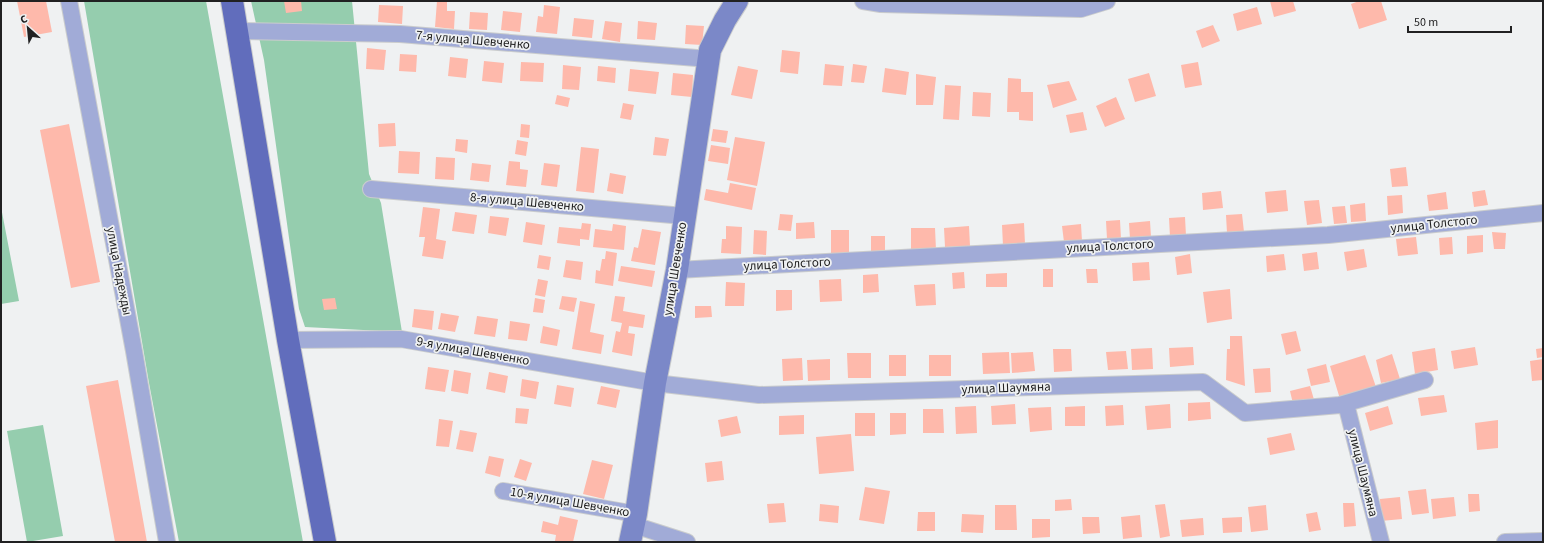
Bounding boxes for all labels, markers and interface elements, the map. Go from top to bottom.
north arrow [8,8,48,48]
scale bar [1408,8,1511,34]
text: С [17,11,30,28]
text: 50 m [1414,14,1438,31]
street label: 7-я улица Шевченко [415,26,531,54]
street label: 8-я улица Шевченко [469,188,585,216]
street label: улица Толстого [1390,210,1478,238]
street label: улица Шевченко [659,221,691,317]
street label: улица Надежды [102,225,136,317]
street label: улица Толстого [1066,235,1154,257]
street label: улица Толстого [743,253,831,275]
street label: 9-я улица Шевченко [415,332,531,370]
street label: улица Шаумяна [961,377,1051,399]
street label: улица Шаумяна [1343,427,1383,519]
street label: 10-я улица Шевченко [509,483,631,521]

